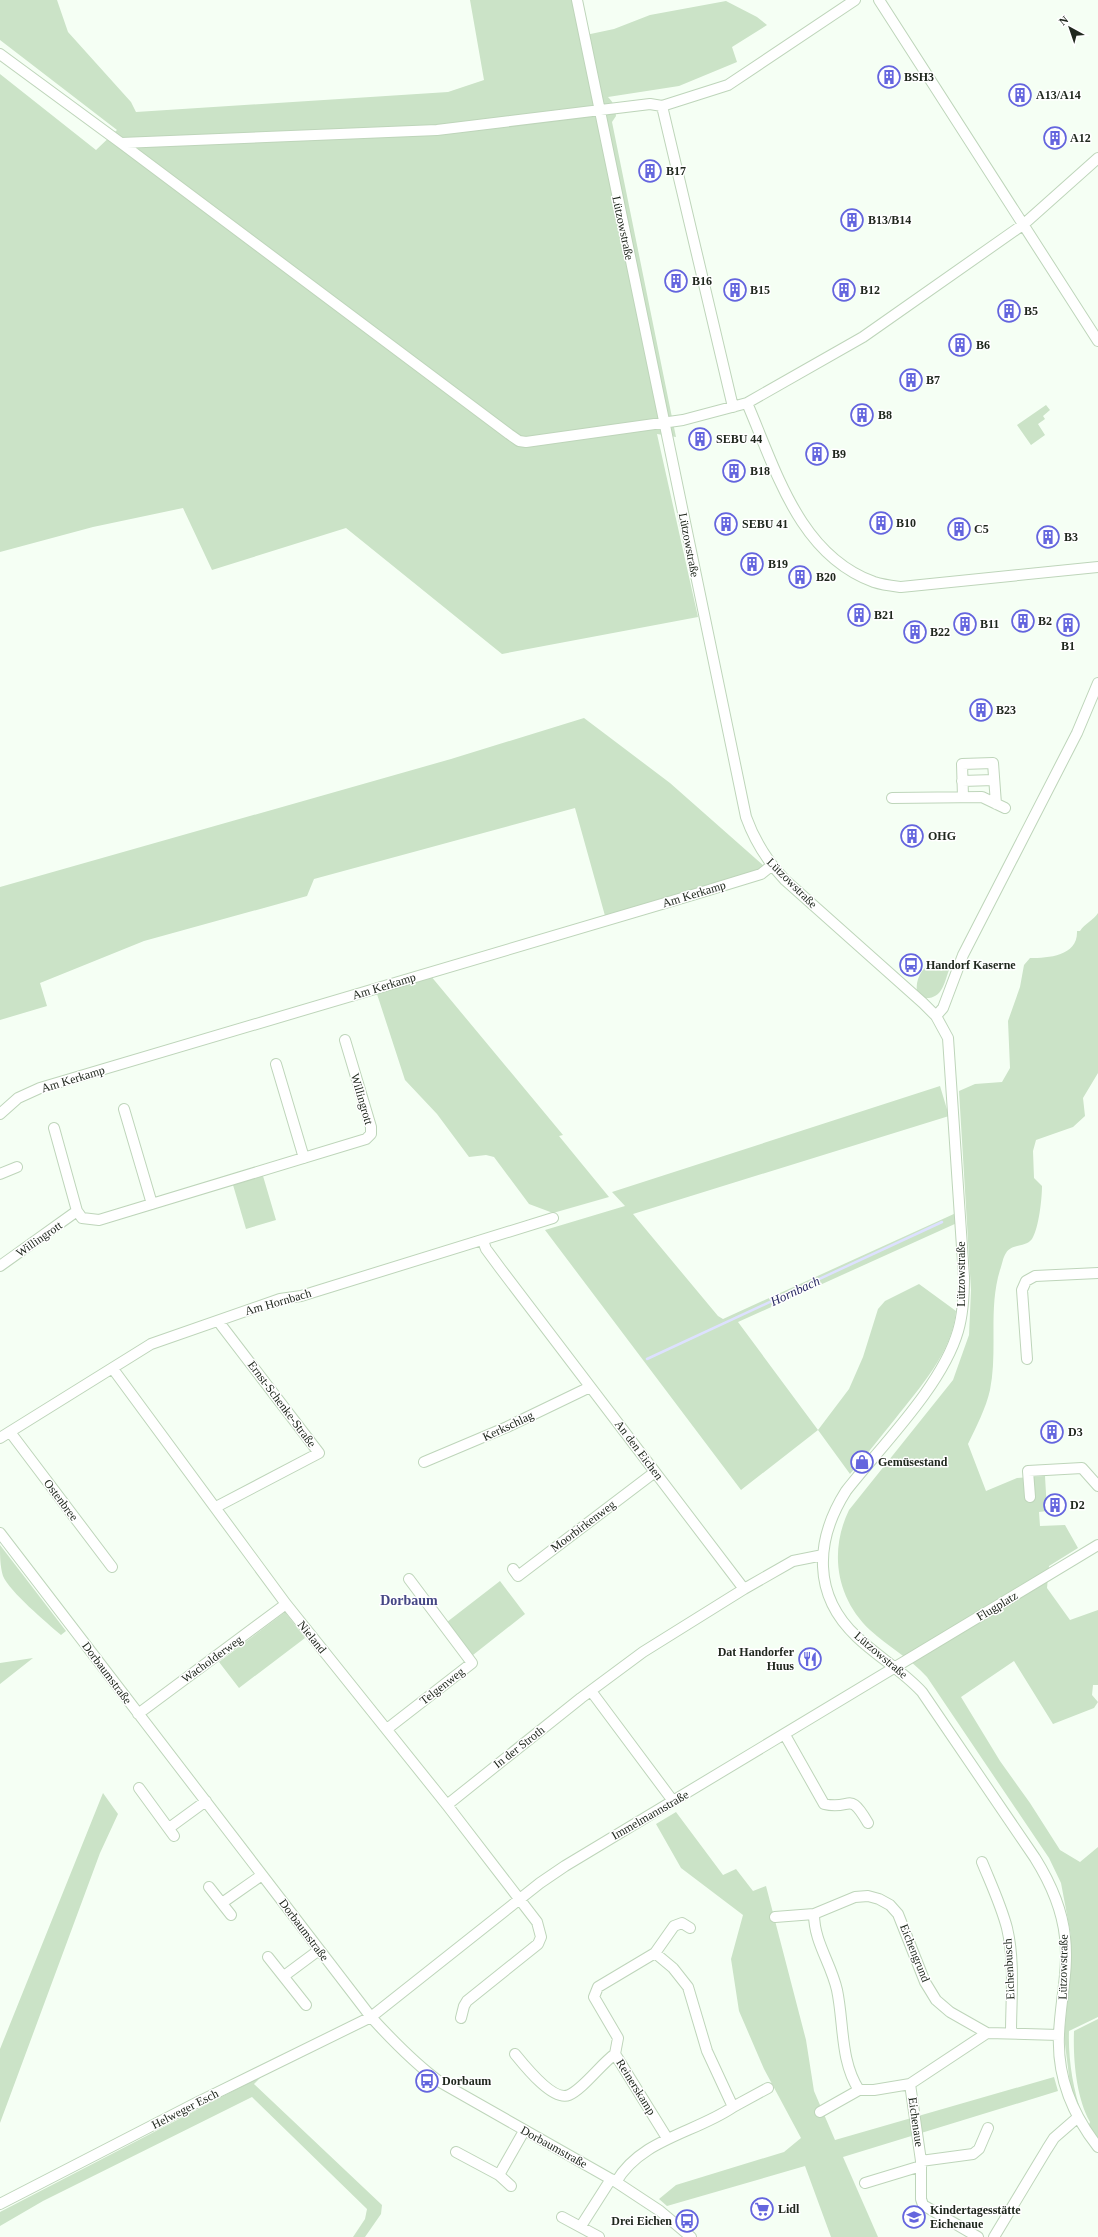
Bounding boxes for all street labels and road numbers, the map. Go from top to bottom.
street label: Lützowstraße [609,195,637,261]
street label: Lützowstraße [676,512,702,578]
street label: Lützowstraße [764,855,820,911]
street label: Am Kerkamp [661,878,727,910]
street label: Am Kerkamp [351,970,417,1002]
street label: Am Kerkamp [40,1063,106,1095]
street label: Willingrott [348,1072,376,1127]
street label: Willingrott [13,1218,65,1260]
street label: Lützowstraße [954,1241,968,1307]
street label: Am Hornbach [243,1286,313,1318]
street label: Ernst-Schenke-Straße [245,1358,319,1450]
street label: Kerkschlag [480,1408,536,1444]
street label: An den Eichen [612,1417,666,1483]
street label: Ostenbree [41,1476,81,1524]
street label: Moorbirkenweg [548,1497,618,1555]
street label: Flugplatz [974,1588,1020,1624]
street label: Nieland [295,1618,329,1656]
street label: Lützowstraße [851,1629,911,1681]
street label: Wacholderweg [179,1632,245,1686]
street label: Dorbaumstraße [79,1639,135,1707]
street label: Telgenweg [417,1664,467,1708]
street label: In der Stroth [491,1723,547,1771]
street label: Immelmannstraße [609,1787,691,1843]
street label: Dorbaumstraße [276,1896,332,1964]
street label: Eichengrund [897,1922,933,1984]
street label: Lützowstraße [1055,1934,1071,2000]
street label: Eichenbusch [1000,1938,1018,2000]
street label: Reinerskamp [613,2056,659,2118]
street label: Helweger Esch [149,2086,221,2132]
street label: Eichenaue [906,2096,926,2148]
street label: Dorbaumstraße [518,2123,590,2171]

